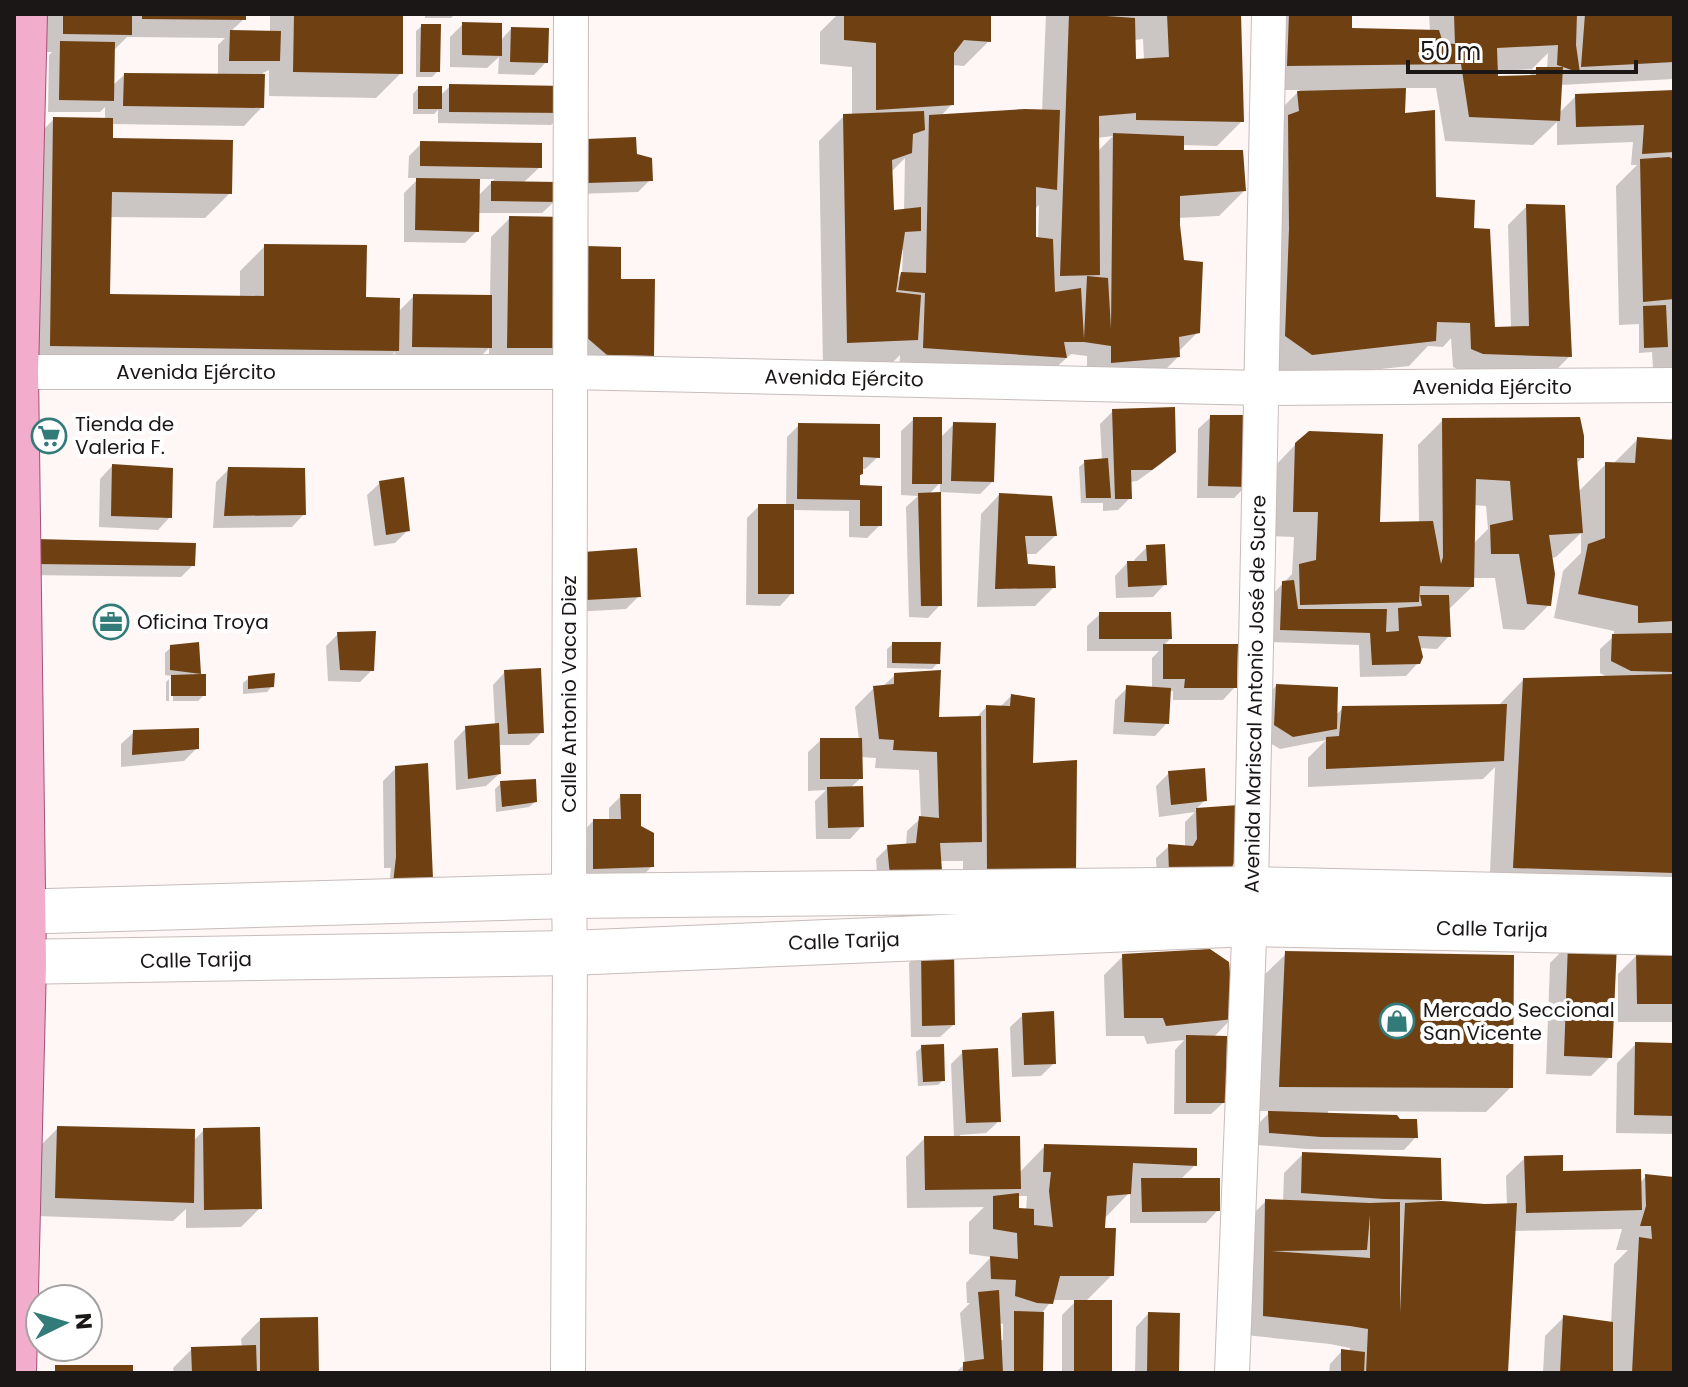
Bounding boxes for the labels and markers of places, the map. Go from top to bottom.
place label: Tienda de Valeria F. [75,410,174,461]
supermarket icon: Tienda de Valeria F. [30,417,68,455]
office icon: Oficina Troya [92,603,130,641]
place label: Oficina Troya [137,608,269,636]
place label: Mercado Seccional San Vicente [1423,996,1615,1047]
shop icon: Mercado Seccional San Vicente [1378,1002,1416,1040]

